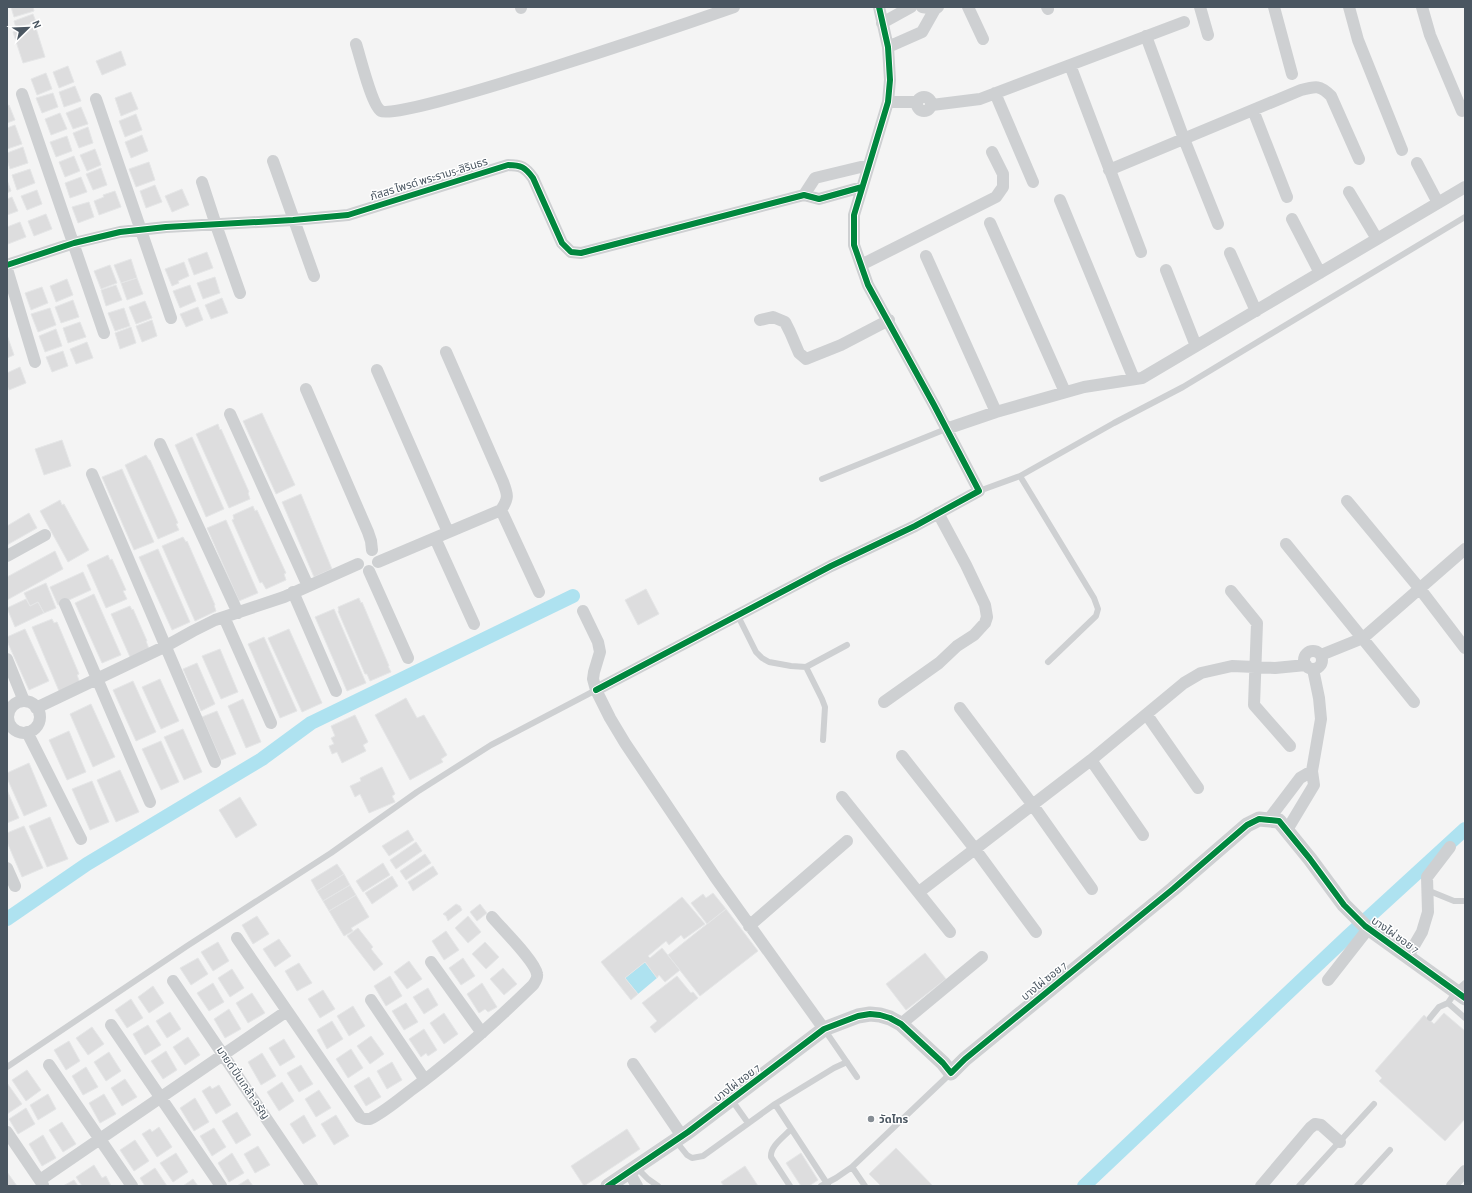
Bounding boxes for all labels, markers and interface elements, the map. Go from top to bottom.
north arrow [8,8,48,48]
text: N [30,19,43,30]
street label: ภัสสร ไพรด์ พระราม5-สิรินธร [369,156,489,202]
street label: บางไผ่ ซอย 7 [1369,914,1421,955]
street label: บางไผ่ ซอย 7 [1019,958,1069,1002]
street label: มายด์ ปิ่นเกล้า-จรัญ [215,1043,273,1121]
street label: บางไผ่ ซอย 7 [711,1061,762,1104]
marker: วัดไทร [866,1114,876,1124]
place label: วัดไทร [879,1114,909,1125]

